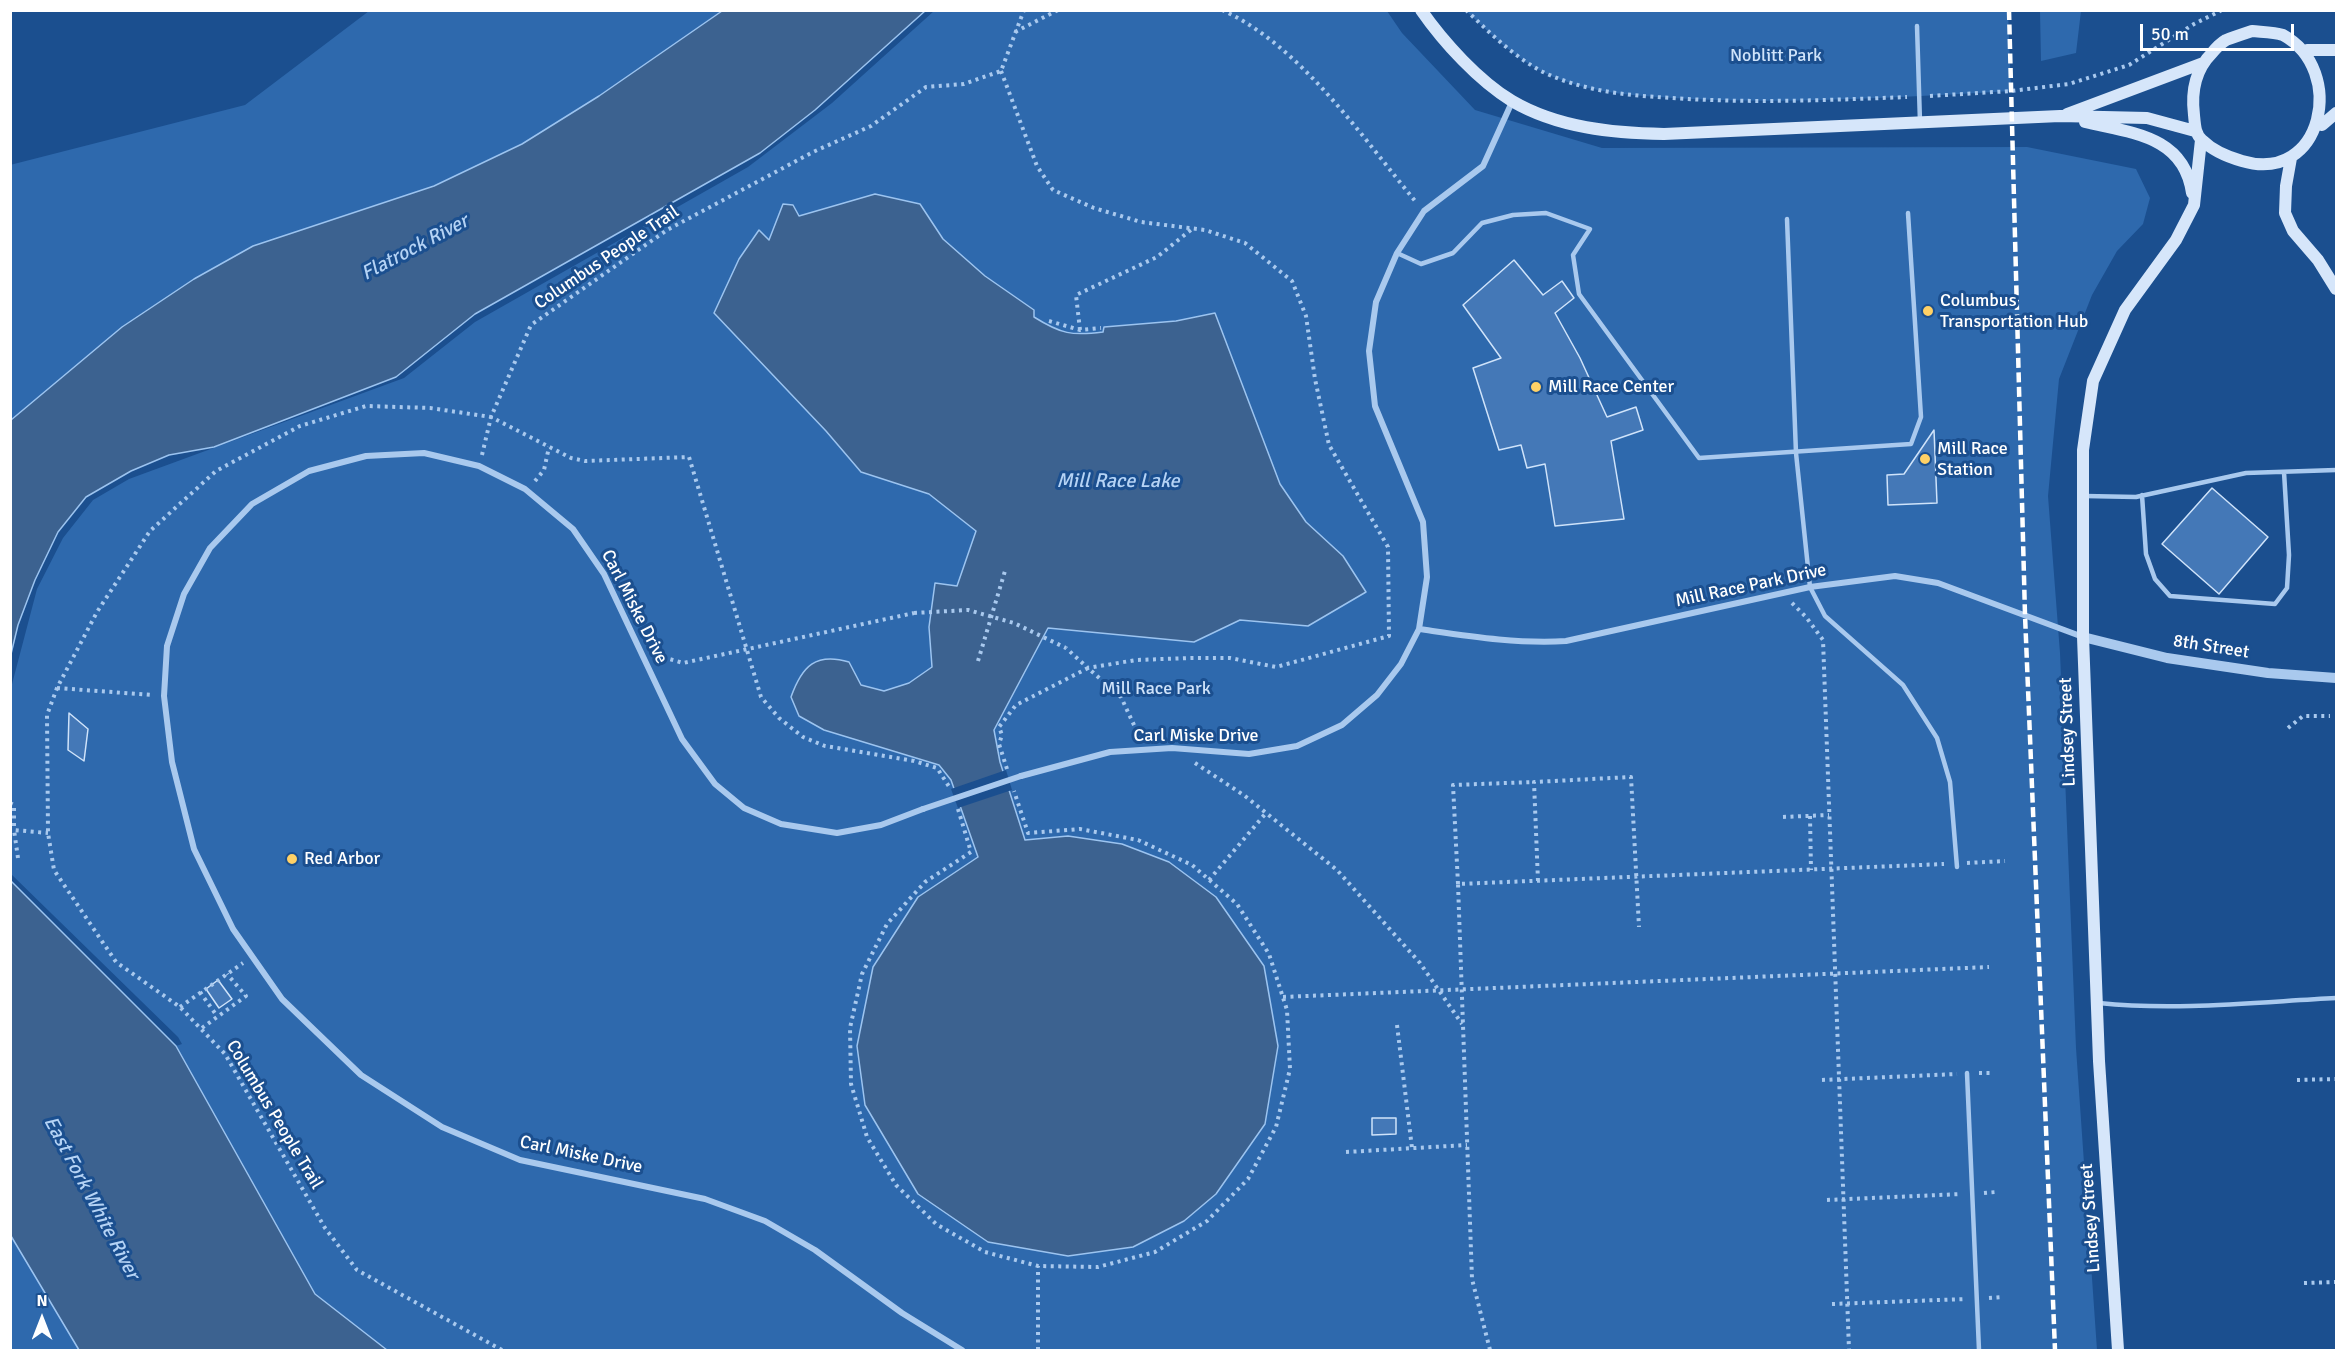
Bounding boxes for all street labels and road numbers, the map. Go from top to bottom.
street label: Columbus People Trail [530,202,684,314]
street label: Carl Miske Drive [596,546,672,668]
street label: Mill Race Park Drive [1674,559,1828,613]
street label: 8th Street [2171,630,2251,664]
street label: Lindsey Street [2055,677,2081,787]
street label: Carl Miske Drive [1134,725,1258,747]
street label: Columbus People Trail [221,1037,327,1193]
street label: Carl Miske Drive [518,1131,644,1179]
street label: Lindsey Street [2076,1163,2106,1273]

